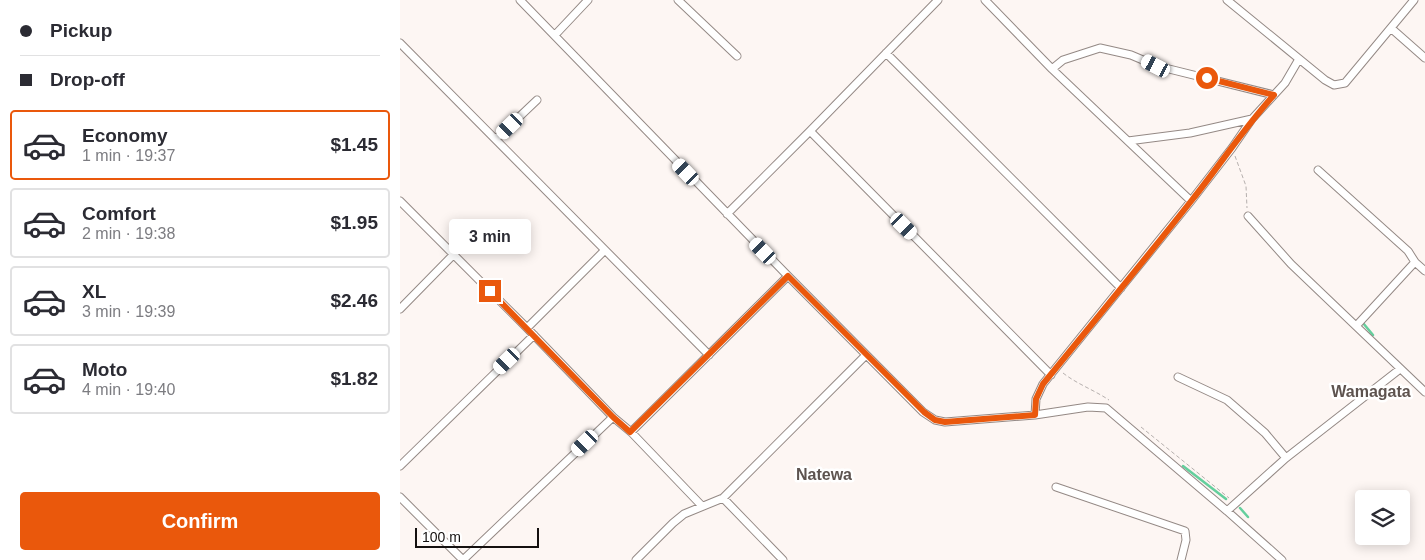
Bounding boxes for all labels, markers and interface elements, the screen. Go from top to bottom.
text: Pickup [50,20,112,41]
car [1139,53,1172,79]
route start [1196,67,1218,89]
text: Drop-off [50,69,125,90]
car [493,110,526,142]
icon: car [22,123,67,168]
text: Economy [82,125,168,146]
text: $1.45 [330,134,378,155]
text: 1 min · 19:37 [82,147,175,164]
car [670,156,701,188]
icon: car [22,201,67,246]
text: Comfort [82,203,156,224]
car [888,210,919,242]
text: $1.95 [330,212,378,233]
callout: 3 min [449,218,531,254]
text: 2 min · 19:38 [82,225,175,242]
text: 3 min [469,228,511,245]
car [747,235,778,267]
icon: car [22,279,67,324]
route end [479,280,501,302]
text: XL [82,281,106,302]
text: $2.46 [330,290,378,311]
text: 3 min · 19:39 [82,303,175,320]
car [490,345,523,377]
icon: car [22,357,67,402]
text: Moto [82,359,127,380]
text: $1.82 [330,368,378,389]
text: 4 min · 19:40 [82,381,175,398]
district label: Wamagata [1331,383,1411,400]
car [569,427,601,459]
district label: Natewa [796,466,852,483]
map controls [1355,490,1410,545]
button: layers [1355,490,1410,545]
button: Confirm [20,492,380,550]
scale bar [415,525,539,548]
text: 100 m [422,529,461,545]

